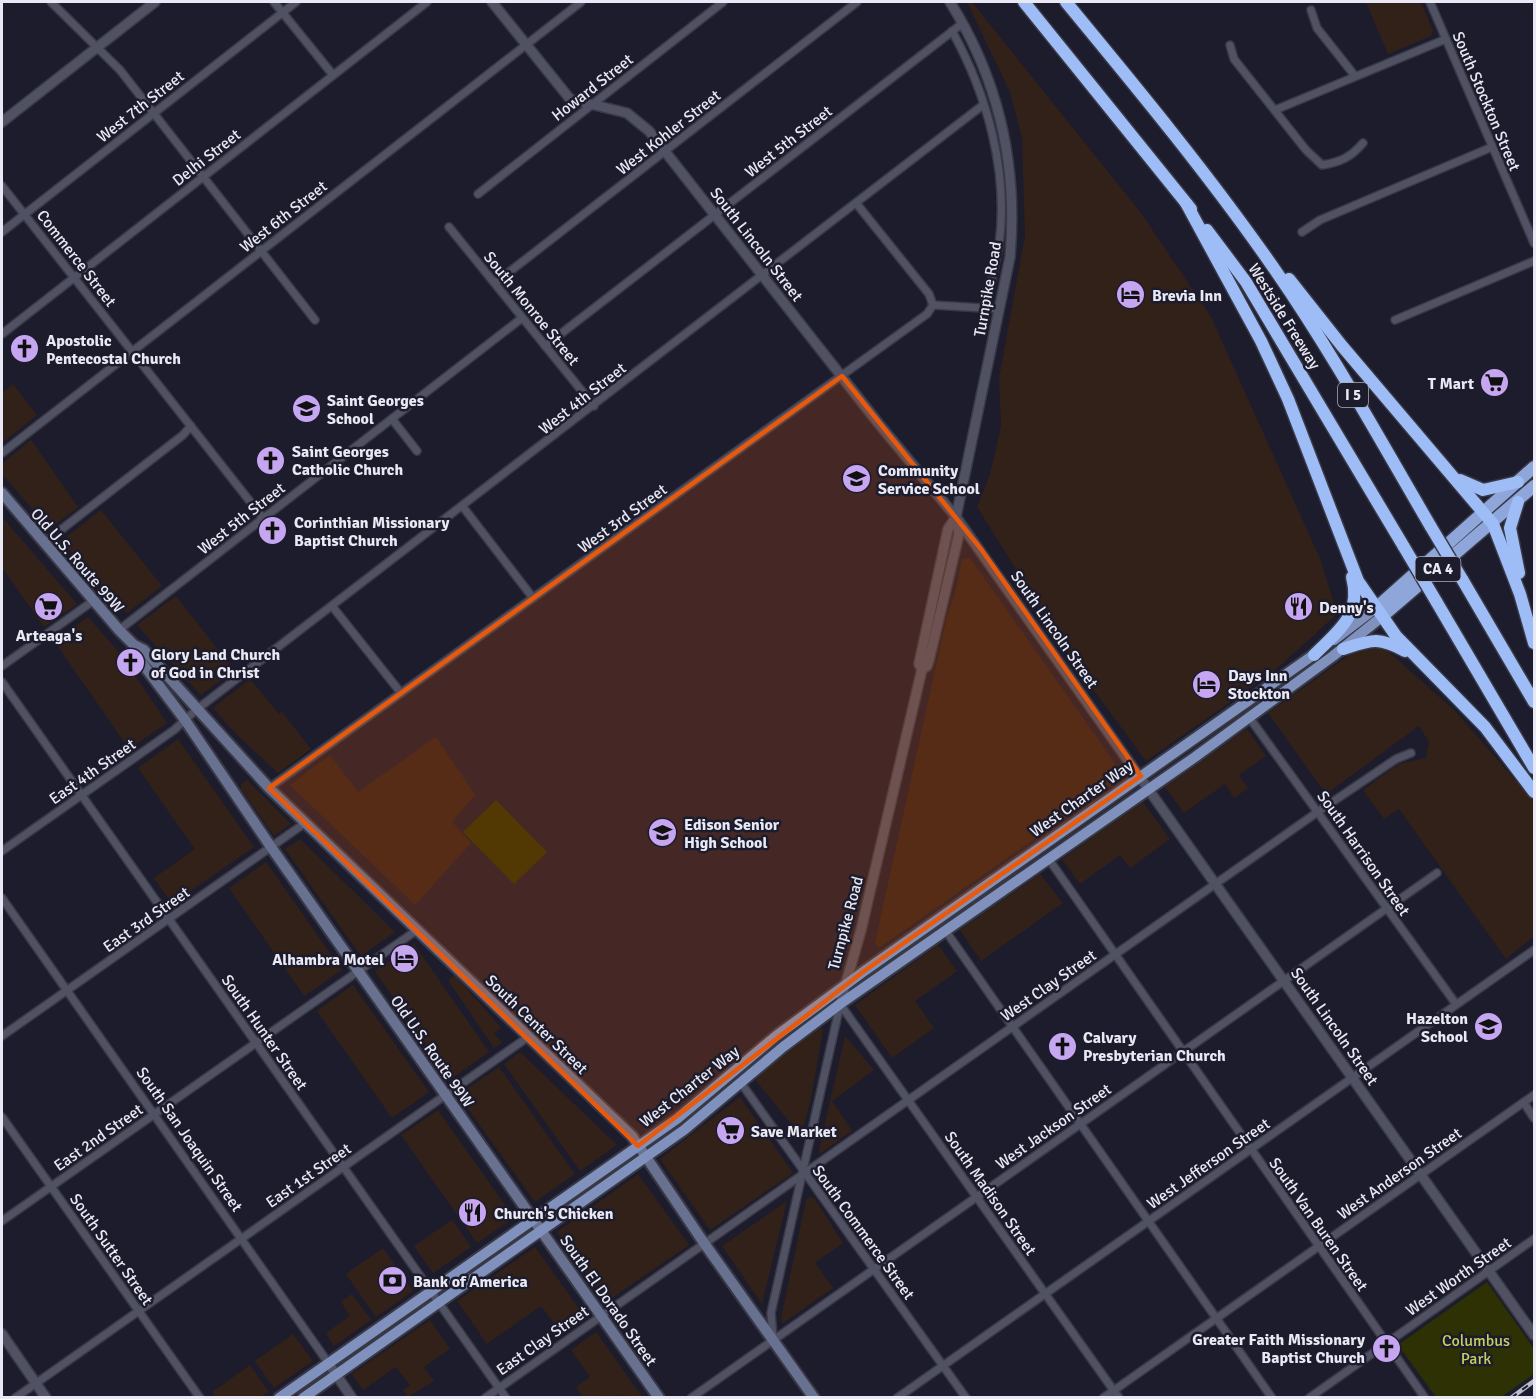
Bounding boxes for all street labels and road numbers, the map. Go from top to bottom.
street label: South Stockton Street [1448,29,1525,175]
street label: Howard Street [548,50,638,126]
street label: West 7th Street [93,66,189,147]
street label: West Kohler Street [612,86,725,180]
street label: West 5th Street [741,101,837,182]
street label: Delhi Street [168,125,245,191]
street label: West 6th Street [236,176,332,257]
street label: South Lincoln Street [705,184,807,306]
street label: Commerce Street [32,206,121,311]
street label: Turnpike Road [970,240,1006,338]
street label: South Monroe Street [479,248,584,370]
street label: Westside Freeway [1244,260,1325,374]
street label: West 4th Street [535,358,631,439]
road number: I 5 [1338,383,1368,407]
street label: West 5th Street [194,478,290,559]
street label: West 3rd Street [574,480,671,558]
street label: Old U.S. Route 99W [26,504,129,618]
road number: CA 4 [1416,557,1460,581]
street label: South Lincoln Street [1006,567,1103,693]
street label: East 4th Street [45,734,140,809]
street label: West Charter Way [1026,756,1137,842]
street label: South Harrison Street [1312,787,1414,920]
street label: Turnpike Road [824,874,868,972]
street label: East 3rd Street [99,882,194,957]
street label: West Clay Street [997,945,1101,1026]
street label: South Lincoln Street [1286,964,1383,1090]
street label: South Hunter Street [217,971,312,1095]
street label: South Center Street [481,971,592,1079]
street label: Old U.S. Route 99W [386,992,479,1112]
street label: West Charter Way [636,1041,744,1132]
street label: South San Joaquin Street [132,1063,247,1216]
street label: West Jackson Street [992,1079,1116,1174]
street label: East 2nd Street [50,1100,147,1176]
street label: West Jefferson Street [1143,1114,1274,1214]
street label: West Anderson Street [1334,1123,1466,1224]
street label: South Madison Street [940,1128,1041,1260]
street label: East 1st Street [262,1139,355,1213]
street label: South Van Buren Street [1264,1154,1372,1296]
street label: South Commerce Street [808,1161,919,1304]
street label: South Sutter Street [65,1190,157,1310]
street label: South El Dorado Street [555,1231,661,1370]
street label: West Worth Street [1402,1233,1515,1321]
street label: East Clay Street [493,1301,593,1380]

